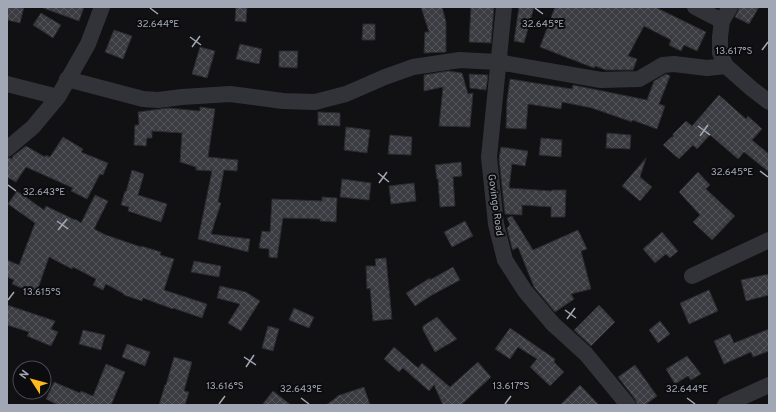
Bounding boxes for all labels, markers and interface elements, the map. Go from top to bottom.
text: 32.644°E [137,18,179,31]
text: 32.645°E [522,18,564,31]
text: 13.617°S [716,45,752,58]
text: 32.645°E [711,166,753,179]
street label: Govingo Road [484,173,506,237]
text: 32.643°E [23,186,65,199]
text: 13.615°S [23,286,61,299]
north arrow [12,360,52,400]
text: N [17,367,33,382]
text: 13.616°S [206,380,244,393]
text: 13.617°S [493,380,529,393]
text: 32.643°E [280,383,322,396]
text: 32.644°E [666,383,708,396]

